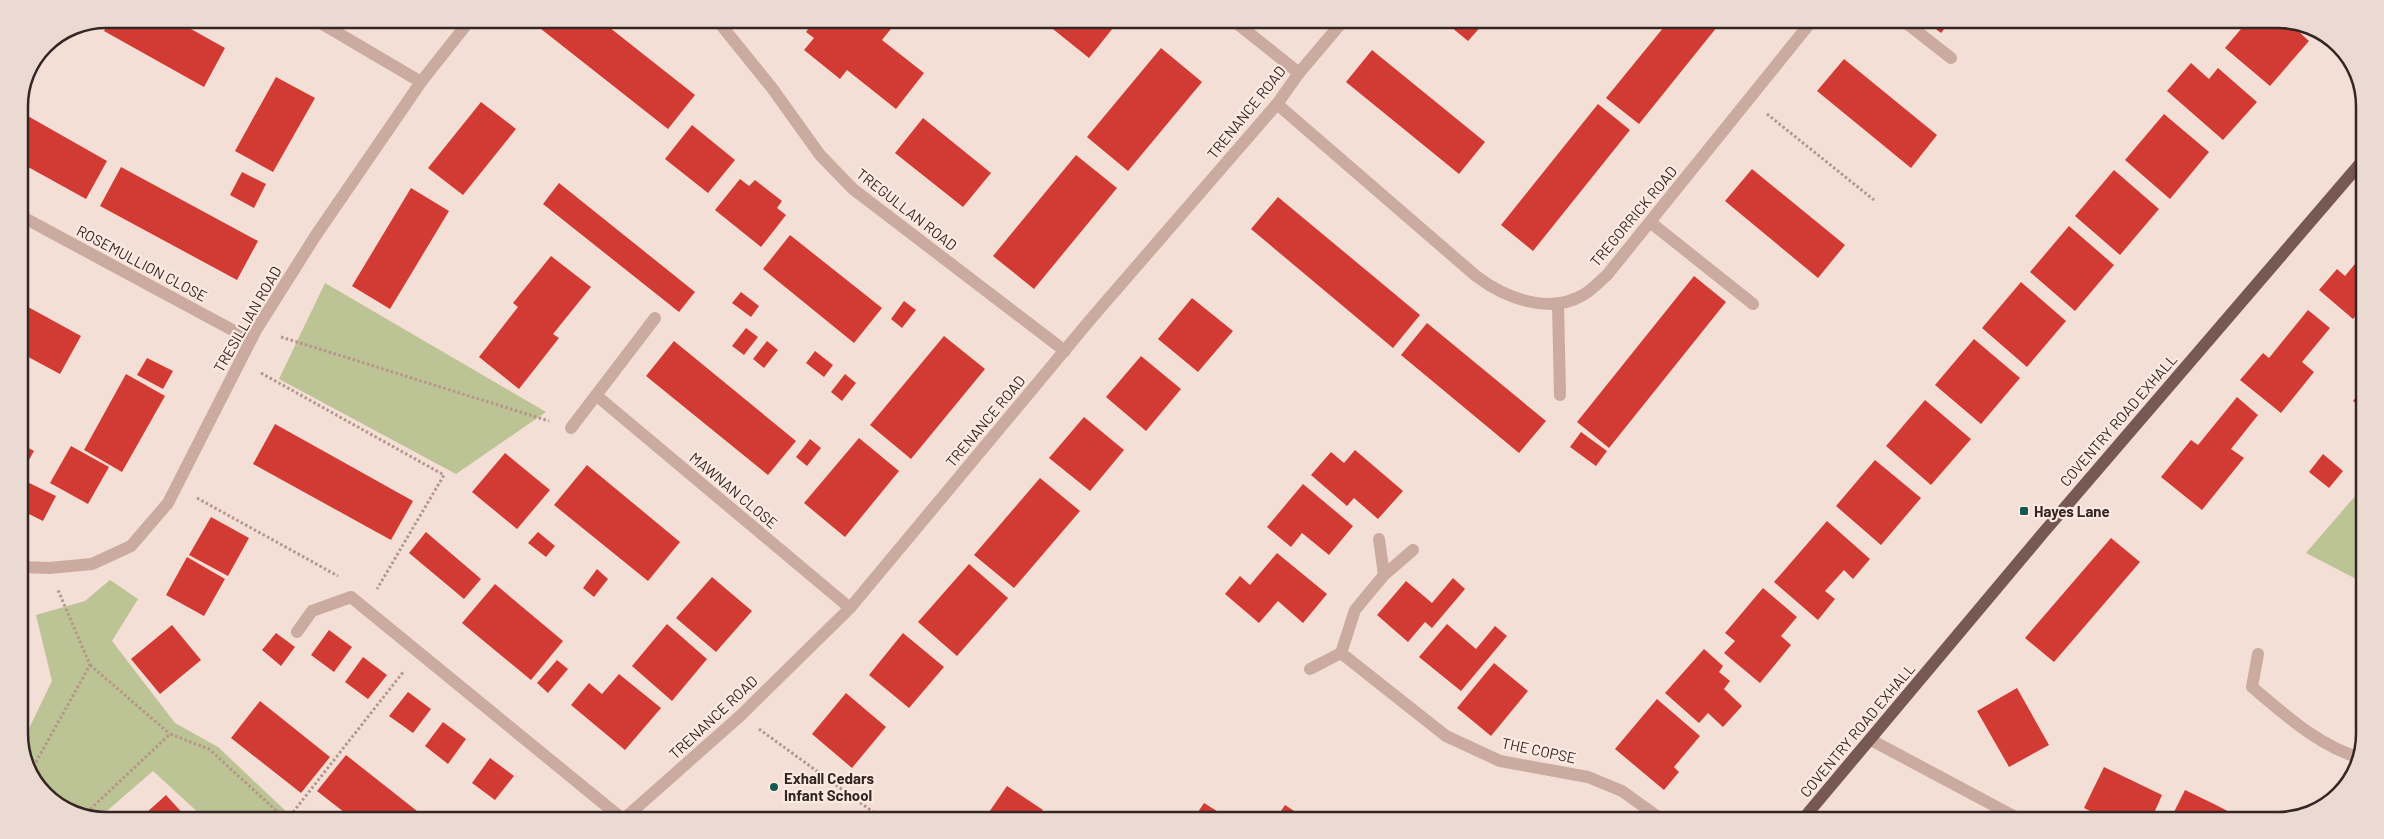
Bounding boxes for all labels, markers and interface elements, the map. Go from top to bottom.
street label: TRENANCE ROAD [1203,62,1289,162]
street label: TREGORRICK ROAD [1586,162,1680,270]
street label: TREGULLAN ROAD [853,164,961,254]
street label: ROSEMULLION CLOSE [74,221,210,305]
street label: TRESILLIAN ROAD [209,263,285,375]
street label: COVENTRY ROAD EXHALL [2056,350,2180,490]
street label: TRENANCE ROAD [941,371,1029,471]
street label: MAWNAN CLOSE [686,448,782,532]
place label: Hayes Lane [2034,502,2110,520]
marker: Hayes Lane [2018,505,2030,517]
street label: COVENTRY ROAD EXHALL [1796,659,1918,801]
street label: TRENANCE ROAD [665,671,761,763]
street label: THE COPSE [1500,733,1578,767]
place label: Exhall Cedars Infant School [784,769,875,804]
marker: Exhall Cedars Infant School [768,781,780,793]

